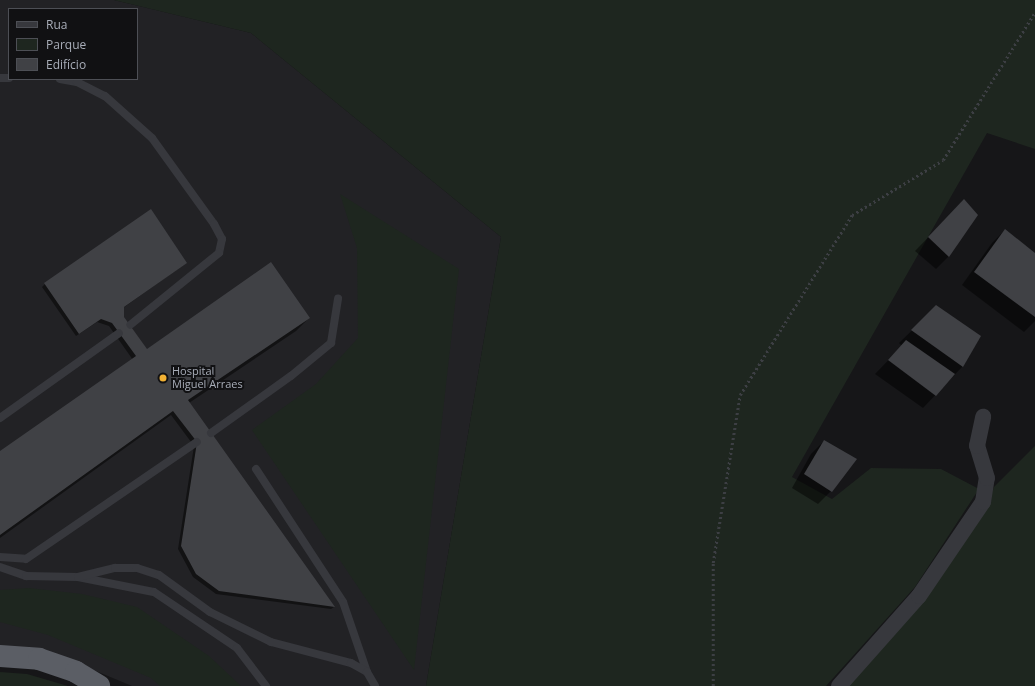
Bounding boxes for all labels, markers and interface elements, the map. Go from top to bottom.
legend [8,8,138,80]
text: Rua [46,16,67,33]
text: Parque [46,36,86,53]
text: Edifício [46,56,86,73]
place label: Hospital Miguel Arraes [172,365,243,391]
marker: Hospital Miguel Arraes [157,372,169,384]

